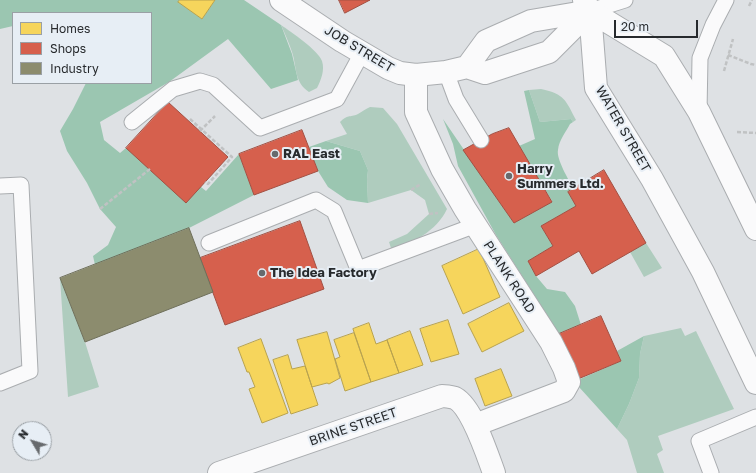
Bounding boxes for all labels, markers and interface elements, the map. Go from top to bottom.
legend [12,12,152,84]
scale bar [616,12,700,38]
text: 20 m [621,19,649,34]
text: Homes [50,21,90,36]
street label: JOB STREET [322,22,396,76]
text: Shops [50,41,86,56]
text: Industry [50,61,99,76]
street label: WATER STREET [592,83,654,175]
place label: RAL East [283,146,340,162]
marker: RAL East [270,149,280,159]
place label: Harry Summers Ltd. [517,161,604,192]
marker: Harry Summers Ltd. [504,171,514,181]
street label: PLANK ROAD [480,238,538,316]
place label: The Idea Factory [270,265,377,281]
marker: The Idea Factory [257,268,267,278]
street label: BRINE STREET [307,405,399,449]
north arrow [12,421,52,461]
text: N [15,427,31,441]

